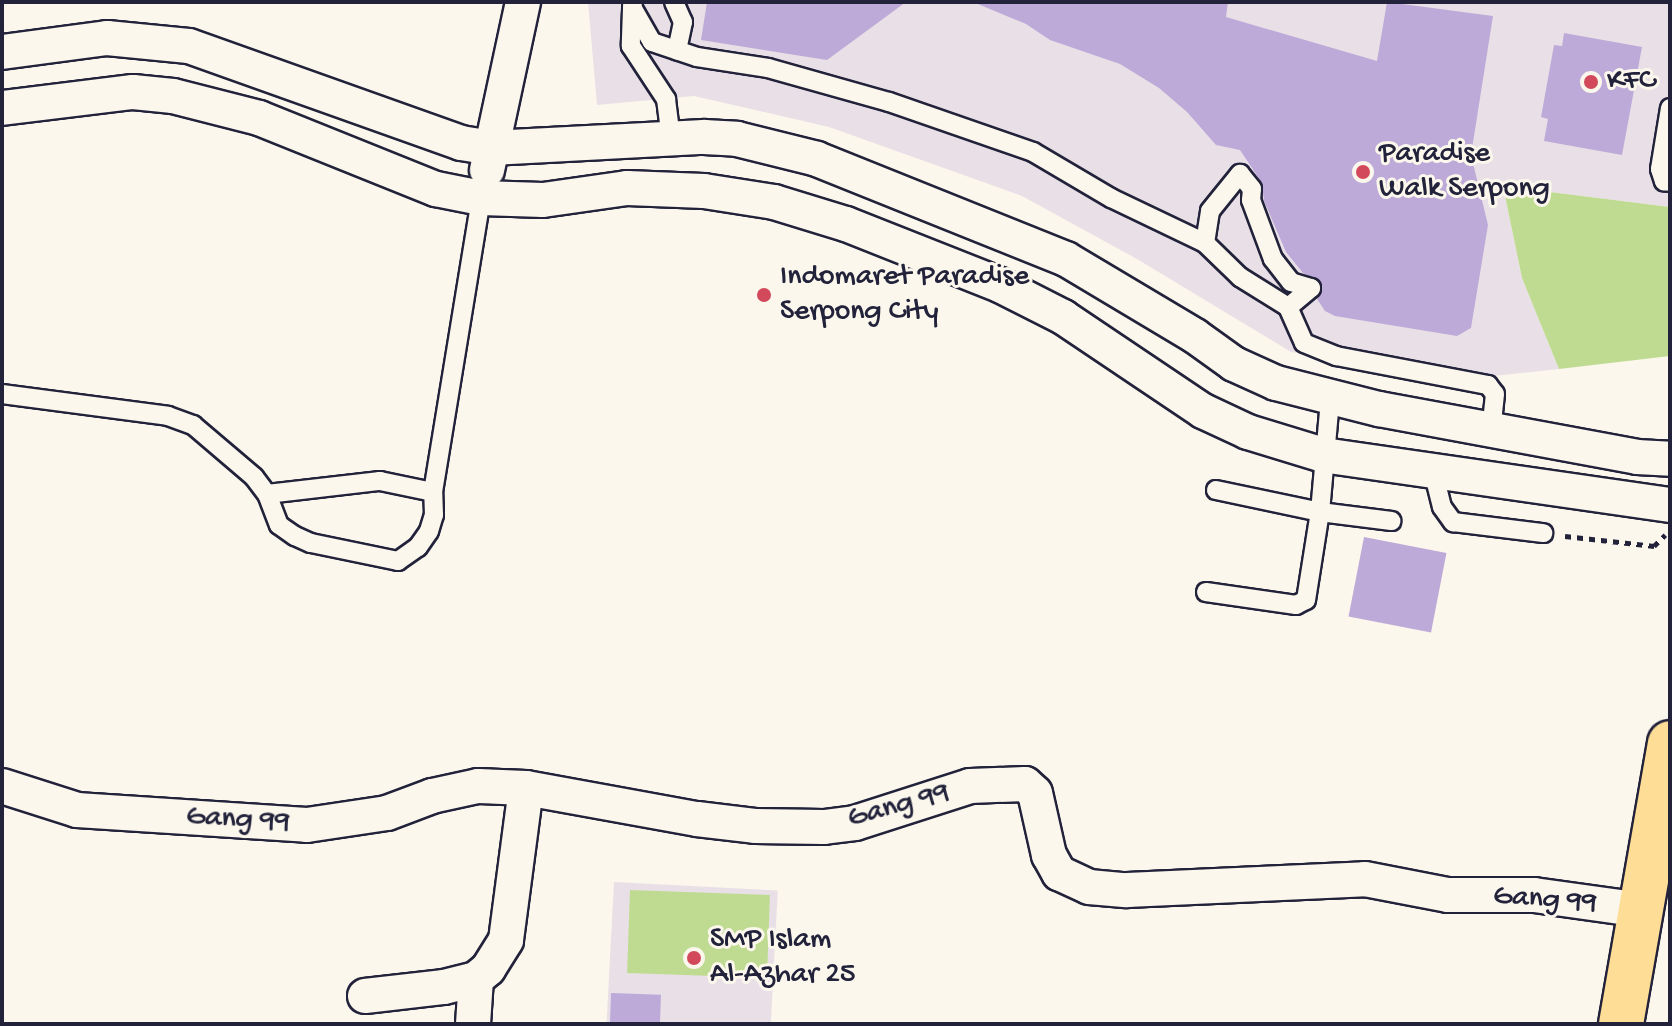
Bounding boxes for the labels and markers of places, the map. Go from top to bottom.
place label: KFC [1607,64,1655,100]
marker: KFC [1582,73,1600,91]
place label: Paradise Walk Serpong [1379,137,1550,208]
marker: Paradise Walk Serpong [1354,163,1372,181]
place label: Indomaret Paradise Serpong City [780,260,1029,330]
marker: Indomaret Paradise Serpong City [755,286,773,304]
place label: SMP Islam Al-Azhar 25 [710,923,856,994]
marker: SMP Islam Al-Azhar 25 [685,949,703,967]

